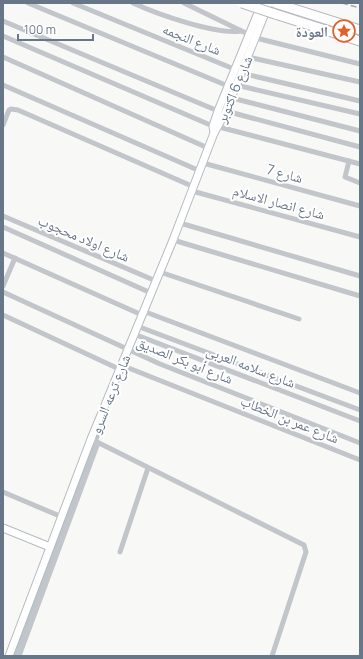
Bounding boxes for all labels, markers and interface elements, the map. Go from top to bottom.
scale bar [18,16,93,42]
place icon: العودة [331,18,357,44]
street label: شارع النجمه [160,19,224,60]
text: 100 m [24,21,56,38]
place label: العودة [296,22,328,41]
street label: شارع 6 اكتوبر [211,53,258,127]
street label: شارع 7 [265,159,305,188]
street label: شارع انصار الاسلام [231,181,327,224]
street label: شارع اولاد محجوب [35,210,133,267]
street label: شارع أبو بكر الصديق [134,332,236,389]
street label: شارع سلامه العربى [203,340,298,393]
street label: شارع ترعه السرو [85,352,135,437]
street label: شارع عمر بن الخطاب [238,391,342,448]

